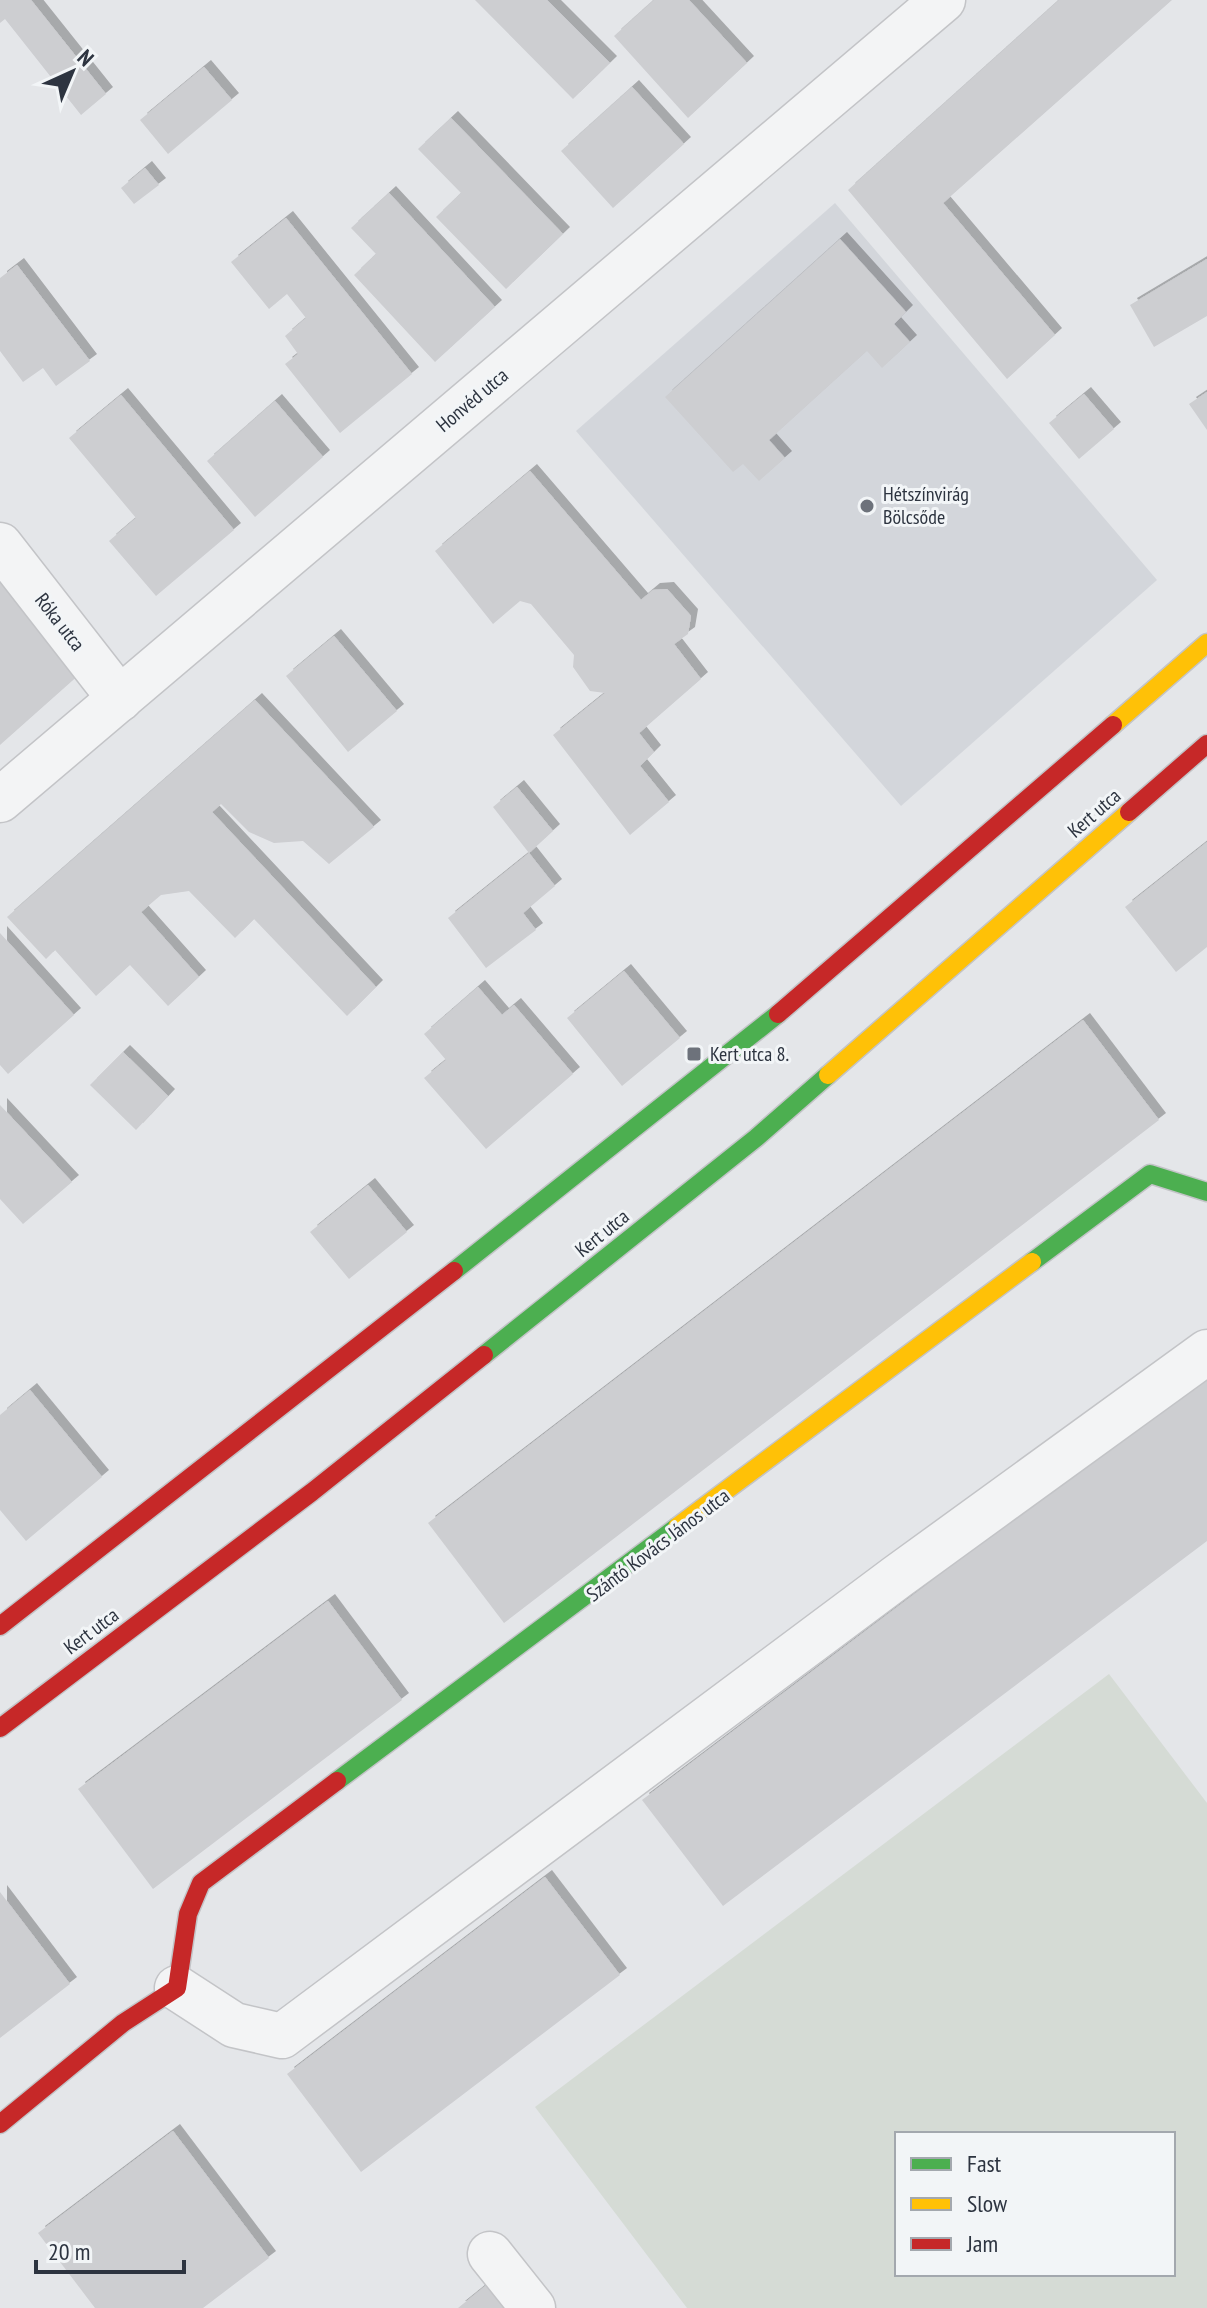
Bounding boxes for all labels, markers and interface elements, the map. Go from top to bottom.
north arrow [32,32,112,112]
text: N [72,43,100,72]
street label: Honvéd utca [431,362,513,438]
place label: Hétszínvirág Bölcsőde [883,481,969,530]
marker: Hétszínvirág Bölcsőde [858,497,876,515]
street label: Róka utca [29,588,91,656]
street label: Kert utca [1062,783,1126,843]
place label: Kert utca 8. [710,1041,789,1067]
marker: Kert utca 8. [685,1045,703,1063]
street label: Kert utca [570,1203,634,1263]
street label: Szántó Kovács János utca [581,1483,735,1607]
street label: Kert utca [58,1602,124,1660]
legend [895,2132,1175,2276]
text: Fast [967,2148,1002,2179]
text: Slow [967,2188,1008,2219]
scale bar [36,2224,184,2274]
text: Jam [966,2228,998,2259]
text: 20 m [48,2236,90,2267]

